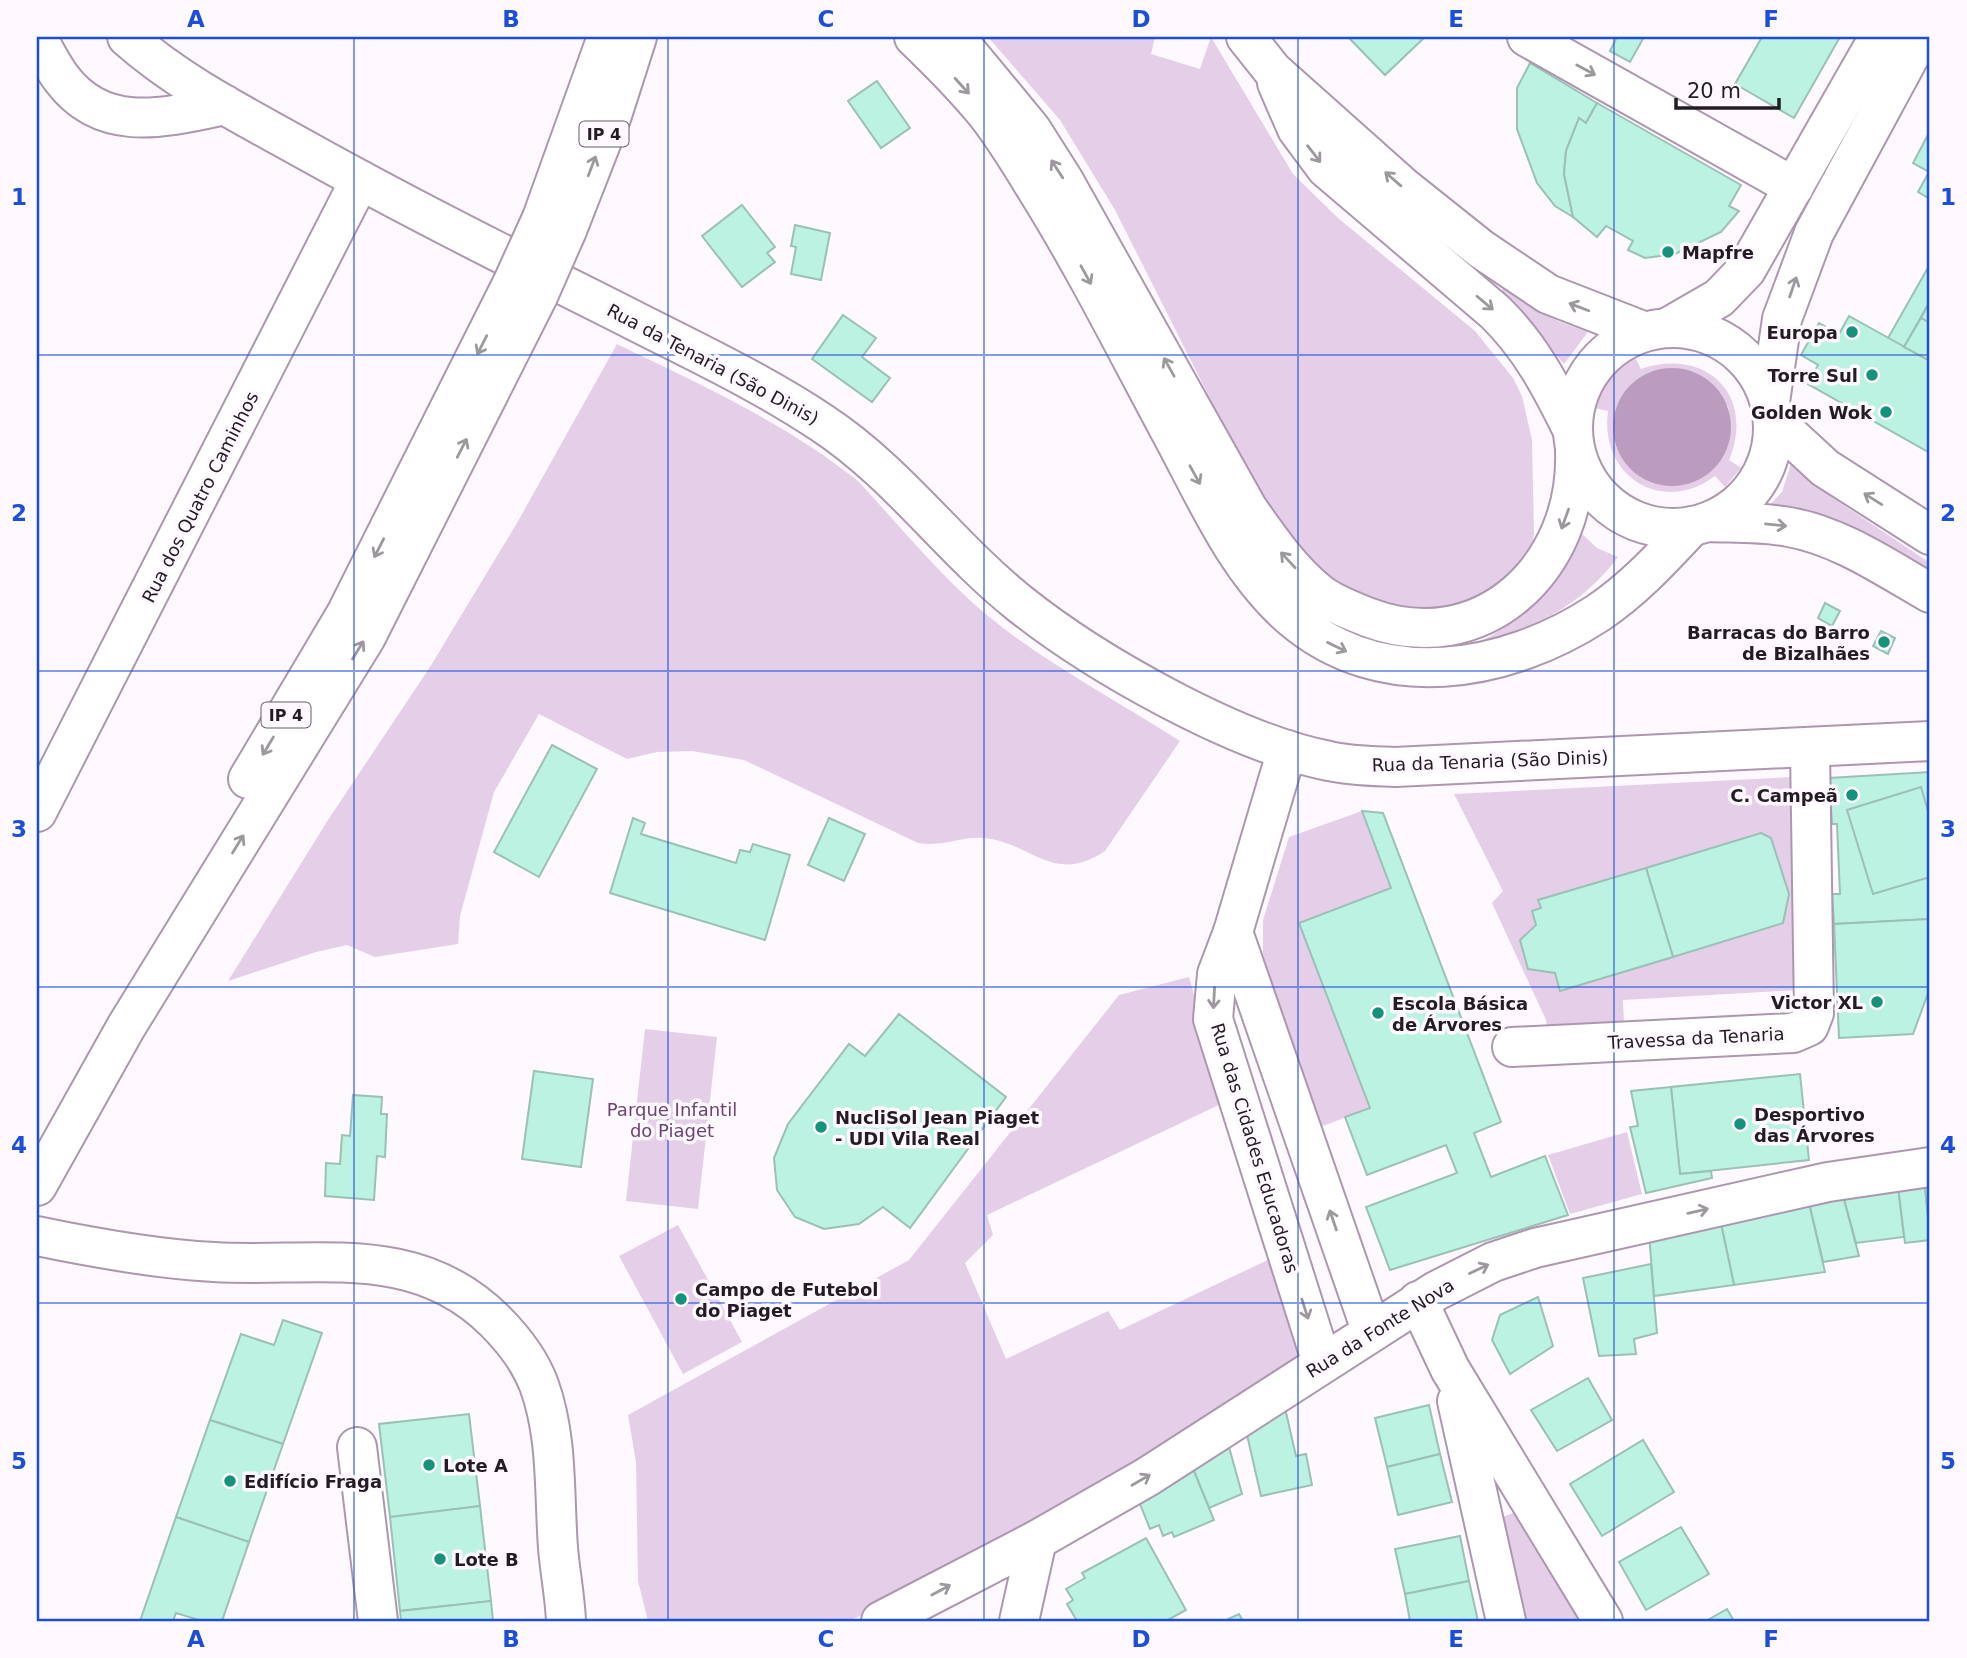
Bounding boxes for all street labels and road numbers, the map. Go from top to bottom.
road number: IP 4 [580,122,628,146]
street label: Rua da Tenaria (São Dinis) [604,299,822,429]
street label: Rua dos Quatro Caminhos [137,388,263,606]
road number: IP 4 [262,702,310,728]
street label: Rua da Tenaria (São Dinis) [1371,746,1609,776]
street label: Rua das Cidades Educadoras [1207,1020,1303,1276]
street label: Travessa da Tenaria [1606,1023,1785,1053]
street label: Rua da Fonte Nova [1302,1274,1458,1382]

